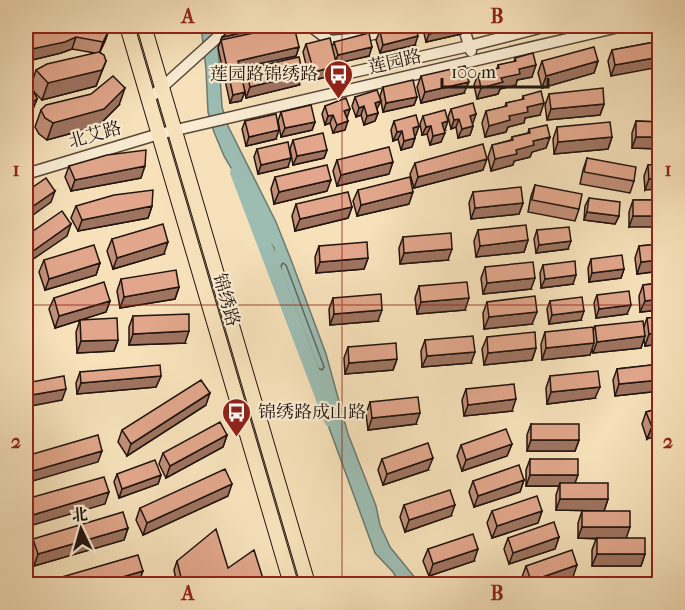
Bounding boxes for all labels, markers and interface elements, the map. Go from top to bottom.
text: A [180,5,196,28]
text: B [490,5,504,28]
street label: 莲园路 [366,46,424,78]
scale bar [442,51,548,89]
bus stop icon: 莲园路锦绣路 [323,58,355,100]
text: 100 m [451,62,496,83]
place label: 莲园路锦绣路 [210,64,318,85]
street label: 北艾路 [66,117,124,153]
text: 1 [12,158,20,181]
text: 1 [664,158,672,181]
street label: 锦绣路 [208,271,244,329]
bus stop icon: 锦绣路成山路 [221,396,253,438]
place label: 锦绣路成山路 [258,402,366,423]
text: 2 [11,430,21,453]
text: 2 [663,430,673,453]
north arrow [51,499,111,559]
text: 北 [71,504,89,525]
text: A [180,582,196,605]
text: B [490,582,504,605]

